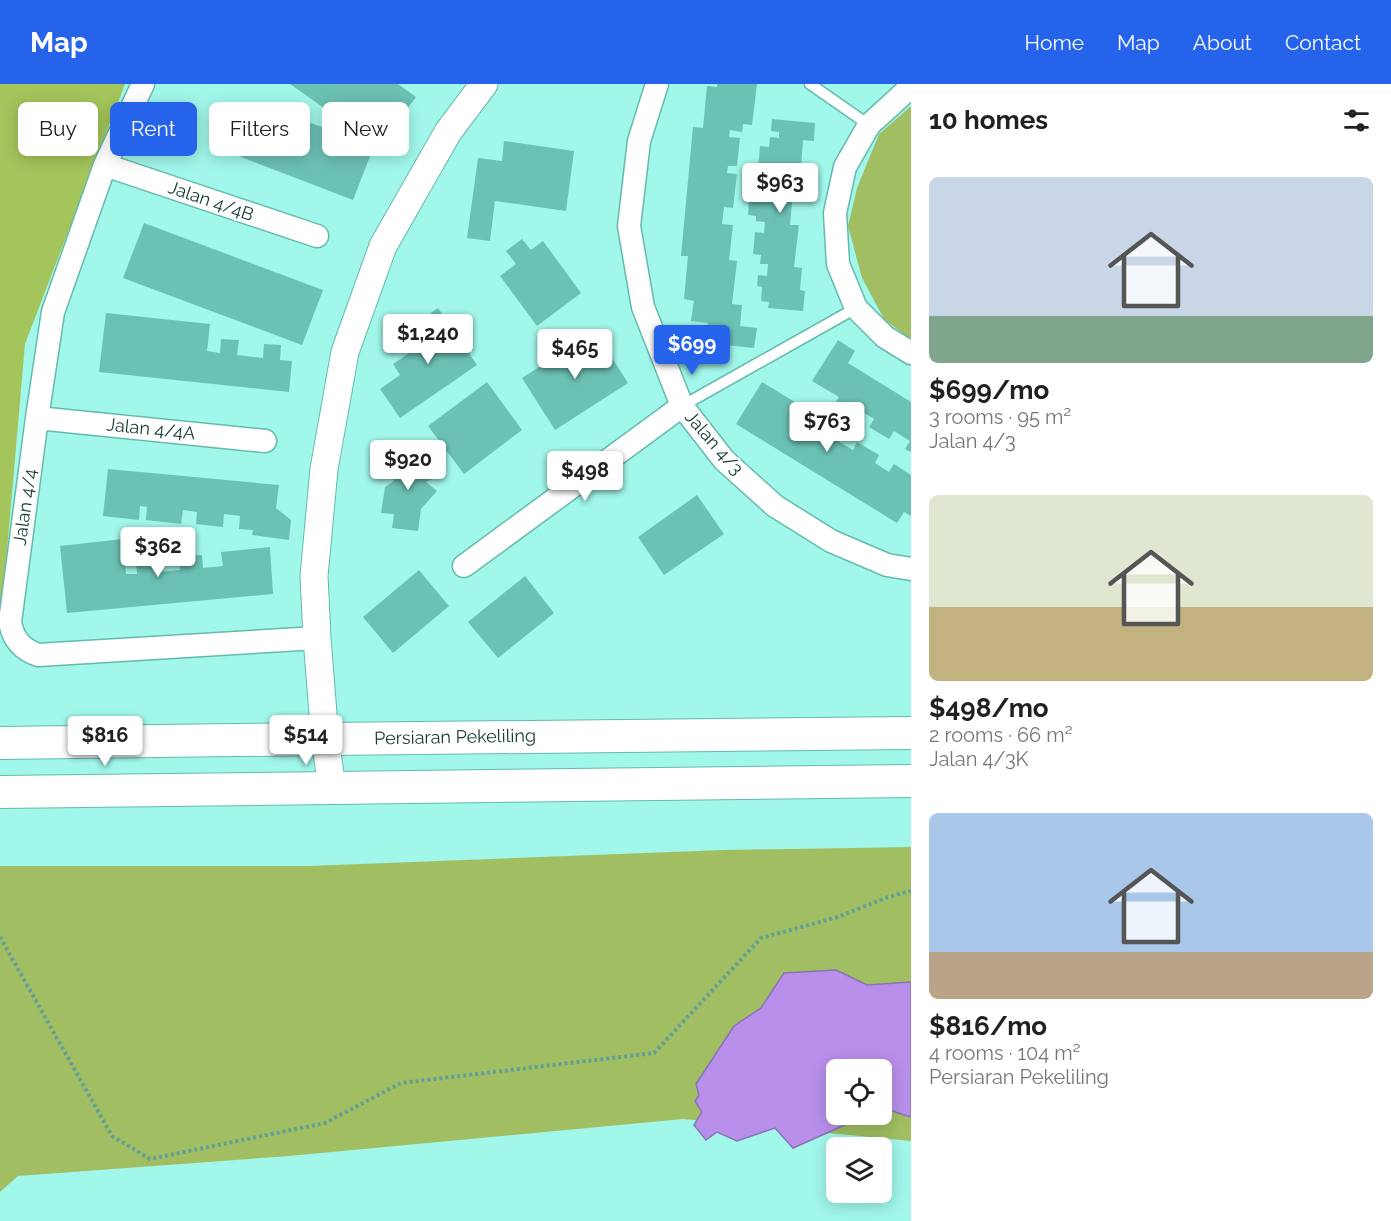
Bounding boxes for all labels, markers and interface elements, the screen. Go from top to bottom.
text: Map [30,26,88,59]
text: Home [1025,30,1084,55]
text: Map [1117,30,1160,55]
text: About [1193,30,1252,55]
text: Contact [1285,30,1361,55]
chip: Buy [18,102,98,156]
chip: Rent [110,102,197,156]
chip: Filters [209,102,310,156]
chip: New [322,102,409,156]
icon: filters [1340,104,1373,137]
text: 10 homes [929,105,1048,135]
pin: $963 [744,163,816,214]
text: $963 [756,170,804,194]
street label: Jalan 4/4B [166,176,257,225]
icon: home [1097,216,1205,324]
pin: $1,240 [379,314,477,365]
text: $1,240 [397,321,459,345]
pin: $699 [656,325,728,376]
pin: $465 [539,329,611,380]
text: $699 [668,332,716,356]
text: $465 [551,336,599,360]
text: $699/mo [929,375,1049,405]
pin: $763 [791,402,863,453]
text: 3 rooms · 95 m² [929,405,1071,429]
street label: Jalan 4/3 [681,406,748,479]
text: $763 [803,409,851,433]
street label: Jalan 4/4A [106,413,196,444]
text: Jalan 4/3 [929,429,1016,453]
pin: $920 [372,440,444,491]
text: $920 [384,447,432,471]
pin: $498 [549,451,621,502]
text: $498 [561,458,609,482]
street label: Jalan 4/4 [9,467,40,547]
pin: $362 [122,527,194,578]
text: $362 [134,534,182,558]
icon: home [1097,534,1205,642]
text: $498/mo [929,693,1049,723]
pin: $514 [270,715,342,766]
pin: $816 [69,716,141,767]
text: $514 [283,722,329,746]
text: $816 [82,723,128,747]
text: 2 rooms · 66 m² [929,723,1072,747]
street label: Persiaran Pekeliling [374,725,536,748]
text: Jalan 4/3K [929,747,1028,771]
icon: home [1097,852,1205,960]
text: $816/mo [929,1011,1047,1041]
text: 4 rooms · 104 m² [929,1041,1081,1065]
map controls [826,1059,892,1203]
button: locate [826,1059,892,1125]
text: Persiaran Pekeliling [929,1065,1109,1089]
button: layers [826,1137,892,1203]

